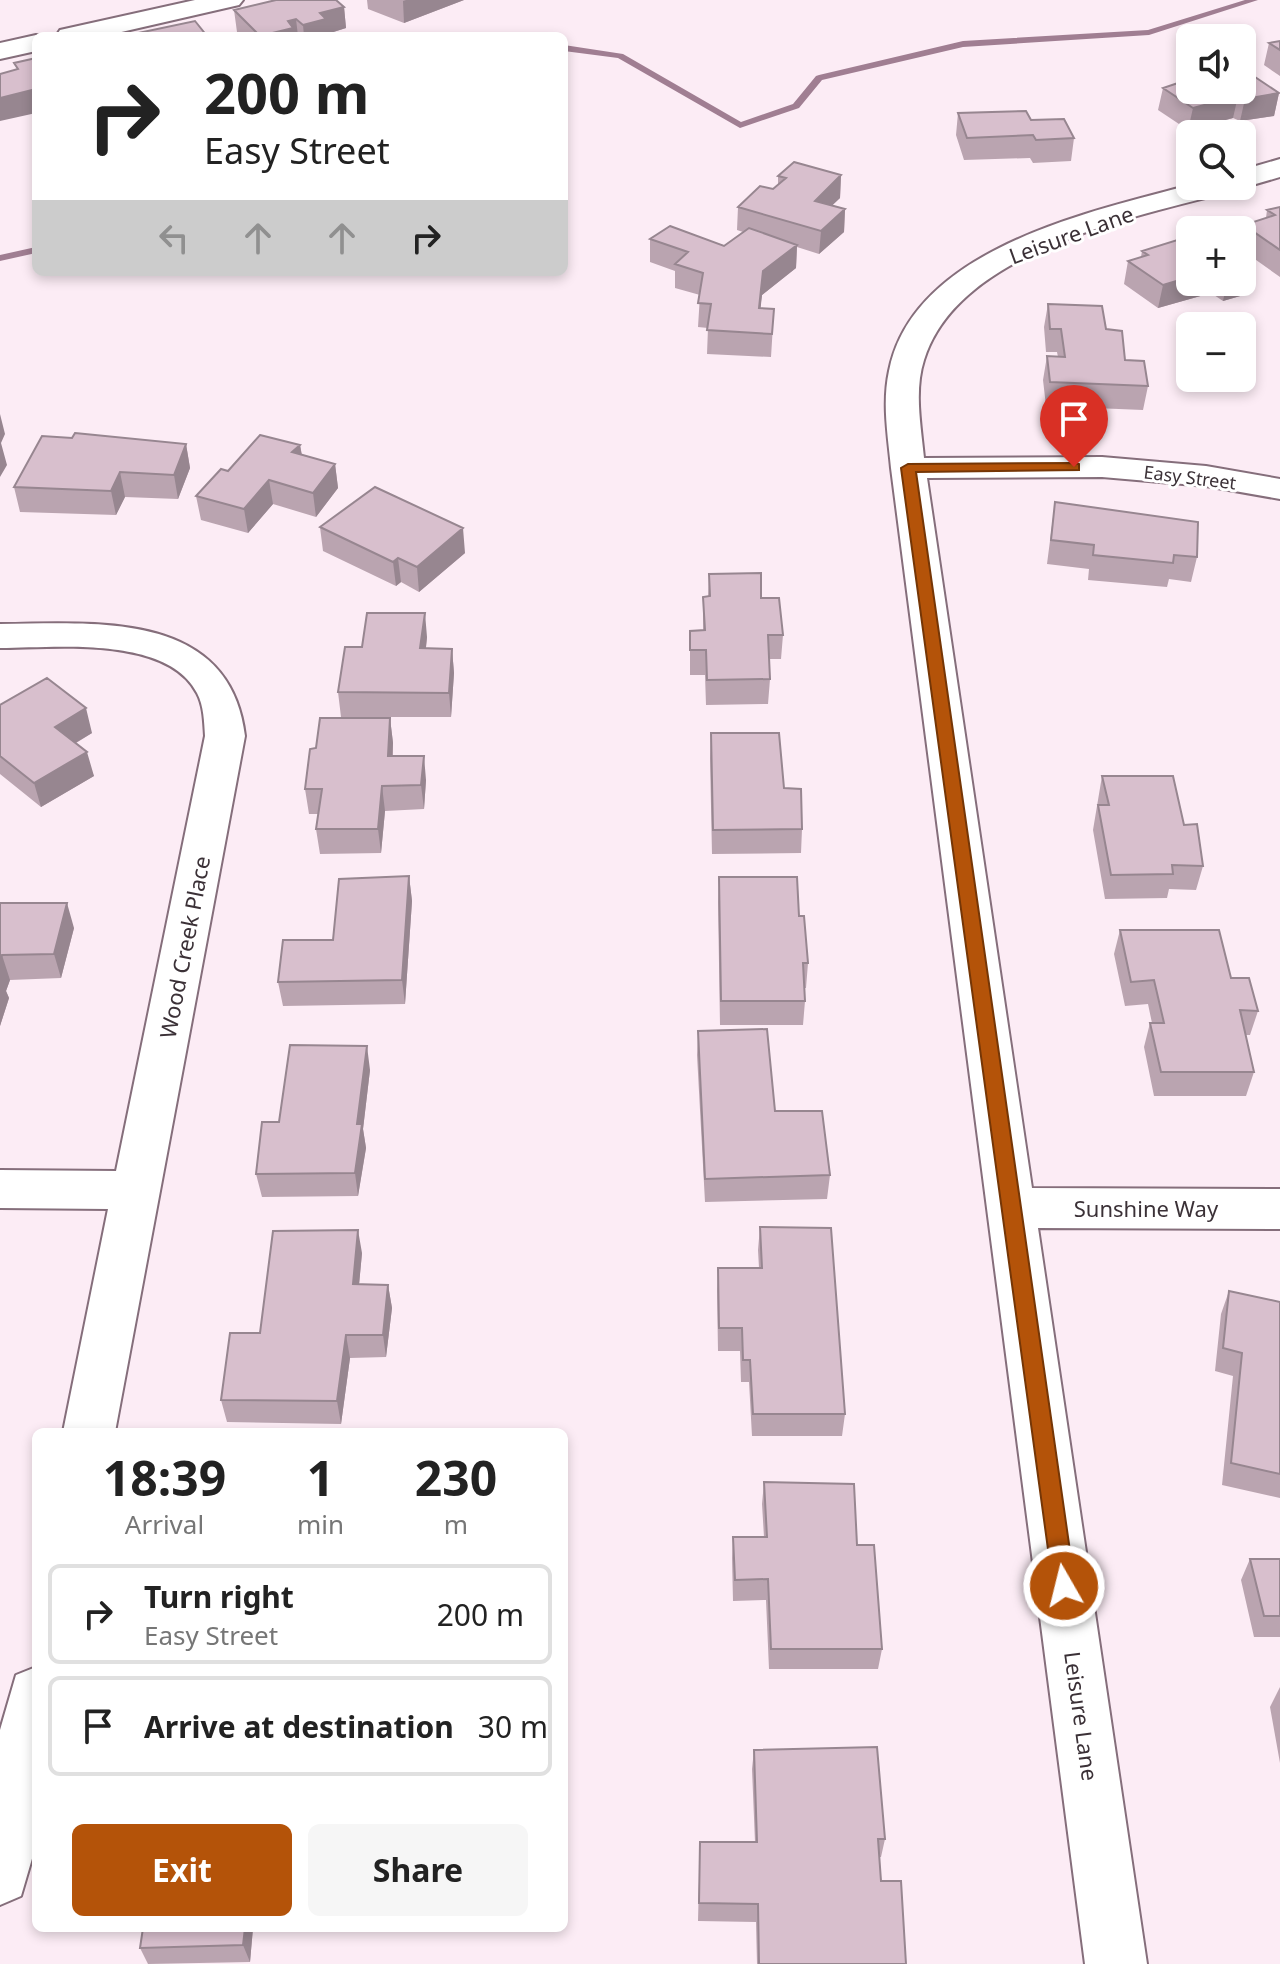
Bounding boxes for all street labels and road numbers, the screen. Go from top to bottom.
street label: Leisure Lane [1005,198,1137,270]
street label: Easy Street [1142,459,1238,495]
street label: Wood Creek Place [152,853,216,1041]
street label: Sunshine Way [1074,1193,1219,1223]
street label: Leisure Lane [1058,1649,1106,1783]

